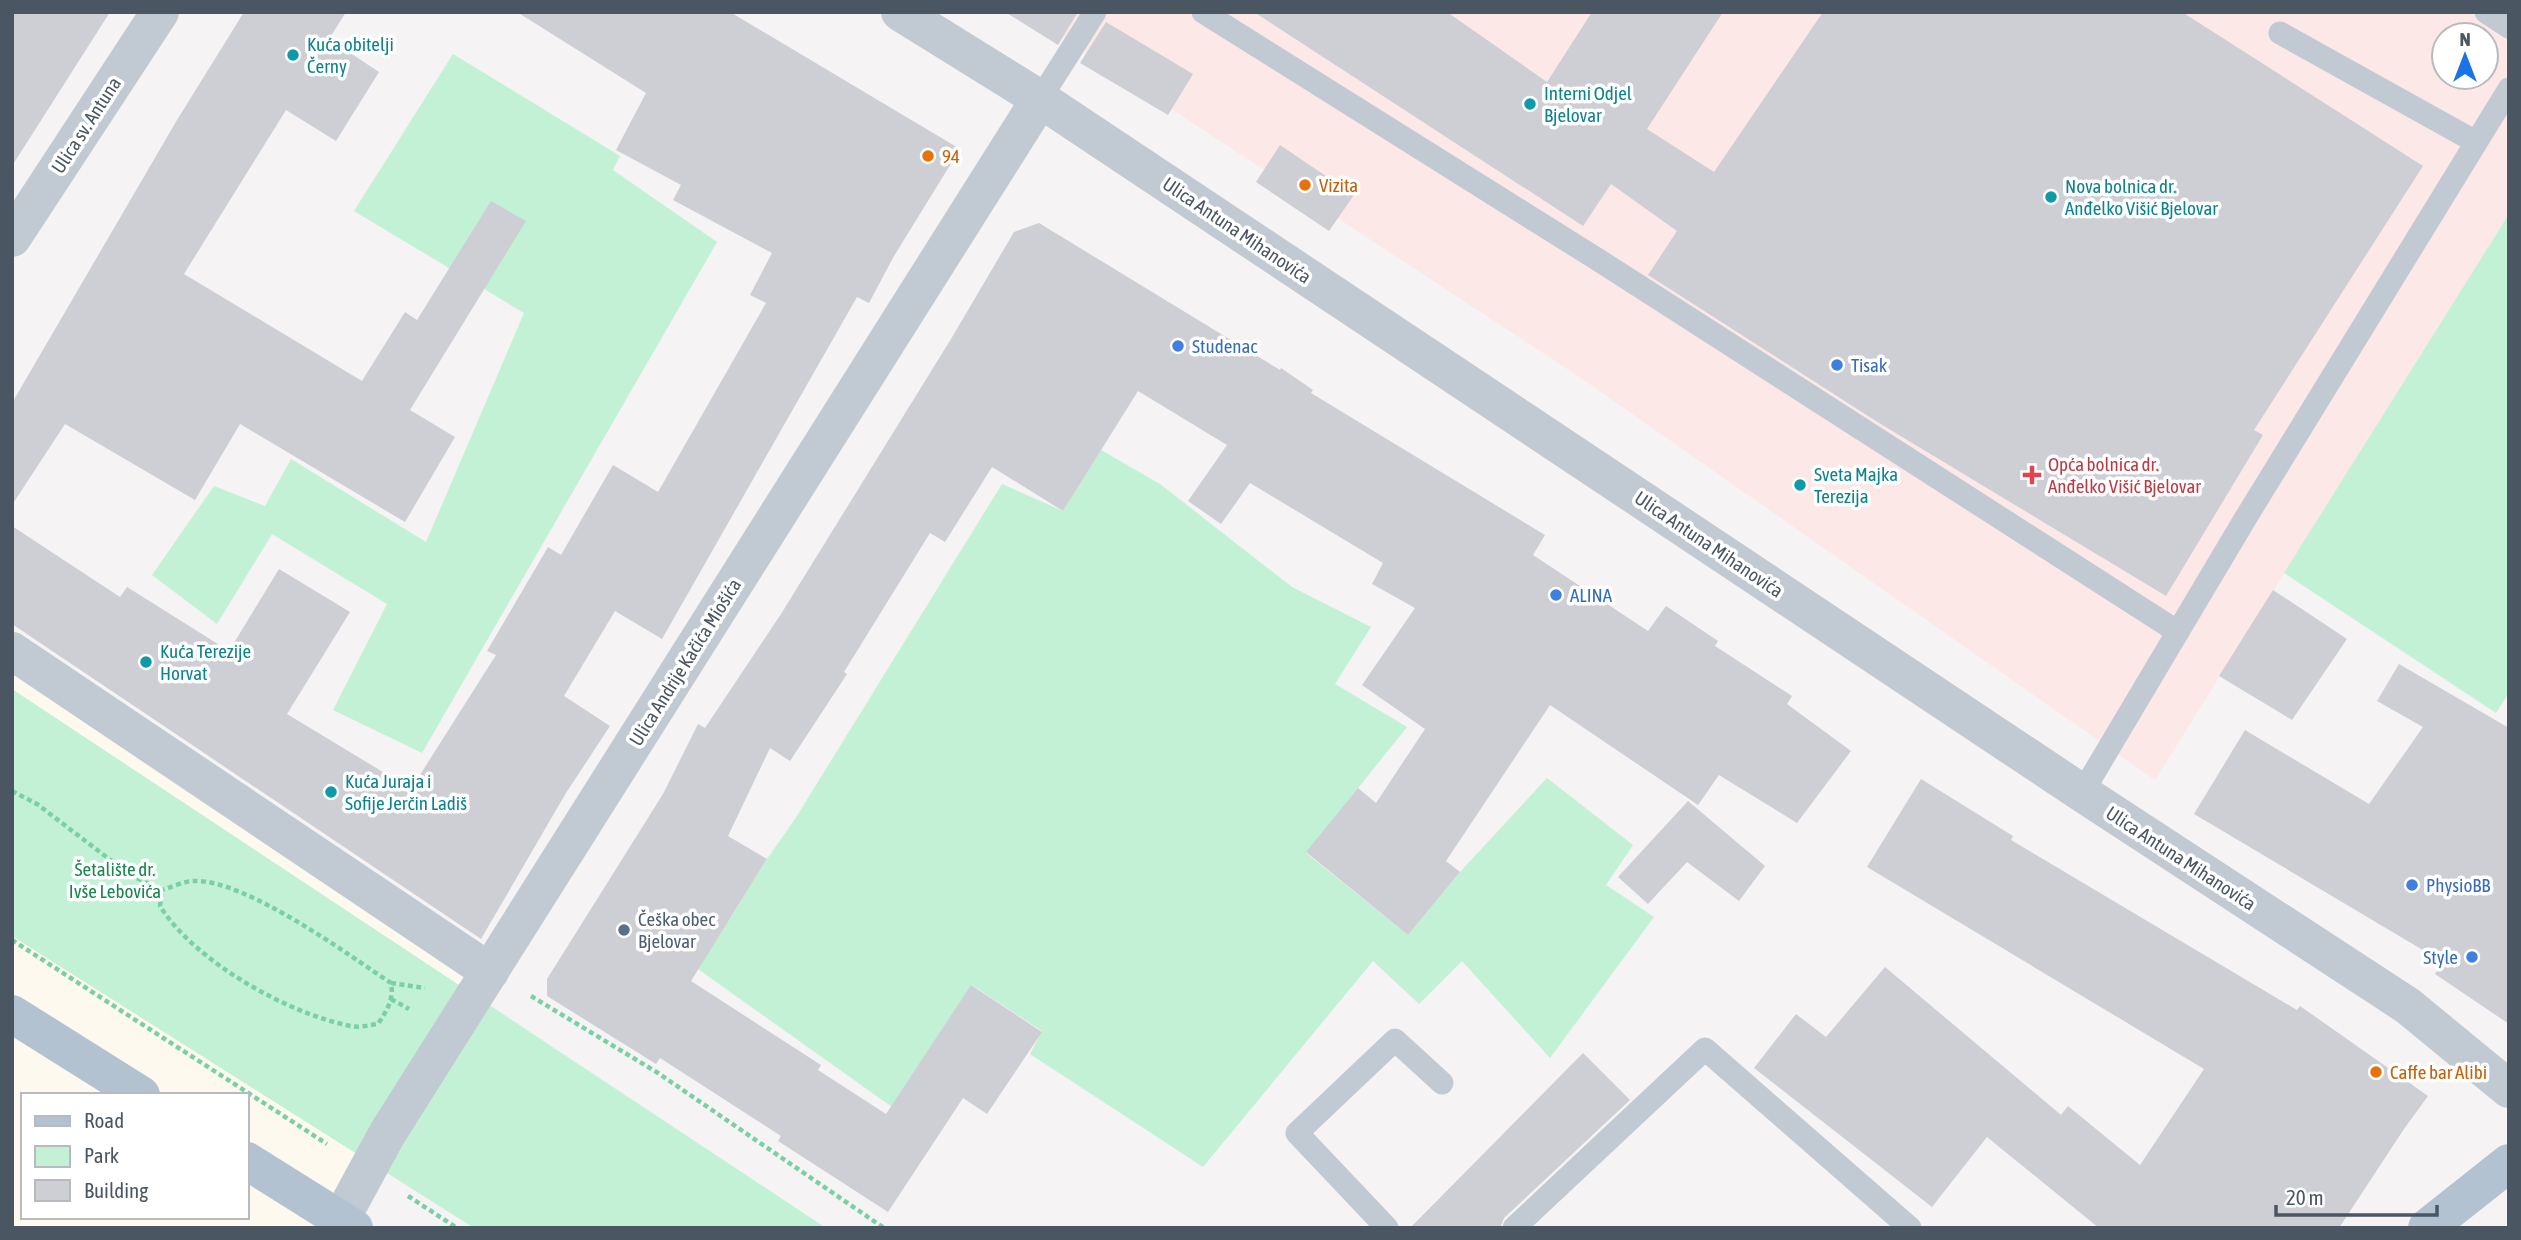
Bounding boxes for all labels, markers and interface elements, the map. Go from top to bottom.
north arrow [2430,21,2500,91]
text: N [2459,28,2471,50]
place label: Kuća obitelji Černy [307,33,394,77]
marker: Kuća obitelji Černy [285,47,301,63]
street label: Ulica sv. Antuna [47,73,125,177]
place label: Interni Odjel Bjelovar [1544,82,1632,126]
marker: Interni Odjel Bjelovar [1522,96,1538,112]
place label: 94 [942,145,960,167]
marker: 94 [920,148,936,164]
street label: Ulica Antuna Mihanovića [1159,172,1315,288]
place label: Vizita [1319,174,1358,196]
place label: Nova bolnica dr. Anđelko Višić Bjelovar [2065,175,2218,219]
marker: Vizita [1297,177,1313,193]
marker: Nova bolnica dr. Anđelko Višić Bjelovar [2043,189,2059,205]
place label: Studenac [1192,335,1258,357]
marker: Studenac [1170,338,1186,354]
place label: Tisak [1851,354,1888,376]
marker: Tisak [1829,357,1845,373]
place label: Opća bolnica dr. Anđelko Višić Bjelovar [2048,453,2201,497]
place label: Sveta Majka Terezija [1814,463,1898,507]
marker: Opća bolnica dr. Anđelko Višić Bjelovar [2022,465,2042,485]
marker: Sveta Majka Terezija [1792,477,1808,493]
street label: Ulica Antuna Mihanovića [1631,486,1787,602]
street label: Ulica Andrije Kačića Miošića [625,574,745,750]
place label: ALINA [1570,584,1613,606]
marker: ALINA [1548,587,1564,603]
place label: Kuća Terezije Horvat [160,640,251,684]
marker: Kuća Terezije Horvat [138,654,154,670]
place label: Kuća Juraja i Sofije Jerčin Ladiš [345,770,467,814]
marker: Kuća Juraja i Sofije Jerčin Ladiš [323,784,339,800]
street label: Ulica Antuna Mihanovića [2102,801,2260,915]
park label: Šetalište dr. Ivše Lebovića [69,858,161,902]
place label: PhysioBB [2426,874,2490,896]
marker: PhysioBB [2404,877,2420,893]
place label: Češka obec Bjelovar [638,908,716,952]
marker: Češka obec Bjelovar [616,922,632,938]
place label: Style [2423,946,2458,968]
marker: Style [2464,949,2480,965]
place label: Caffe bar Alibi [2390,1061,2487,1083]
marker: Caffe bar Alibi [2368,1064,2384,1080]
legend [21,1093,248,1219]
text: Road [84,1108,124,1132]
text: Park [84,1143,119,1167]
scale bar [2276,1174,2437,1218]
text: Building [84,1178,148,1202]
text: 20 m [2286,1185,2324,1209]

